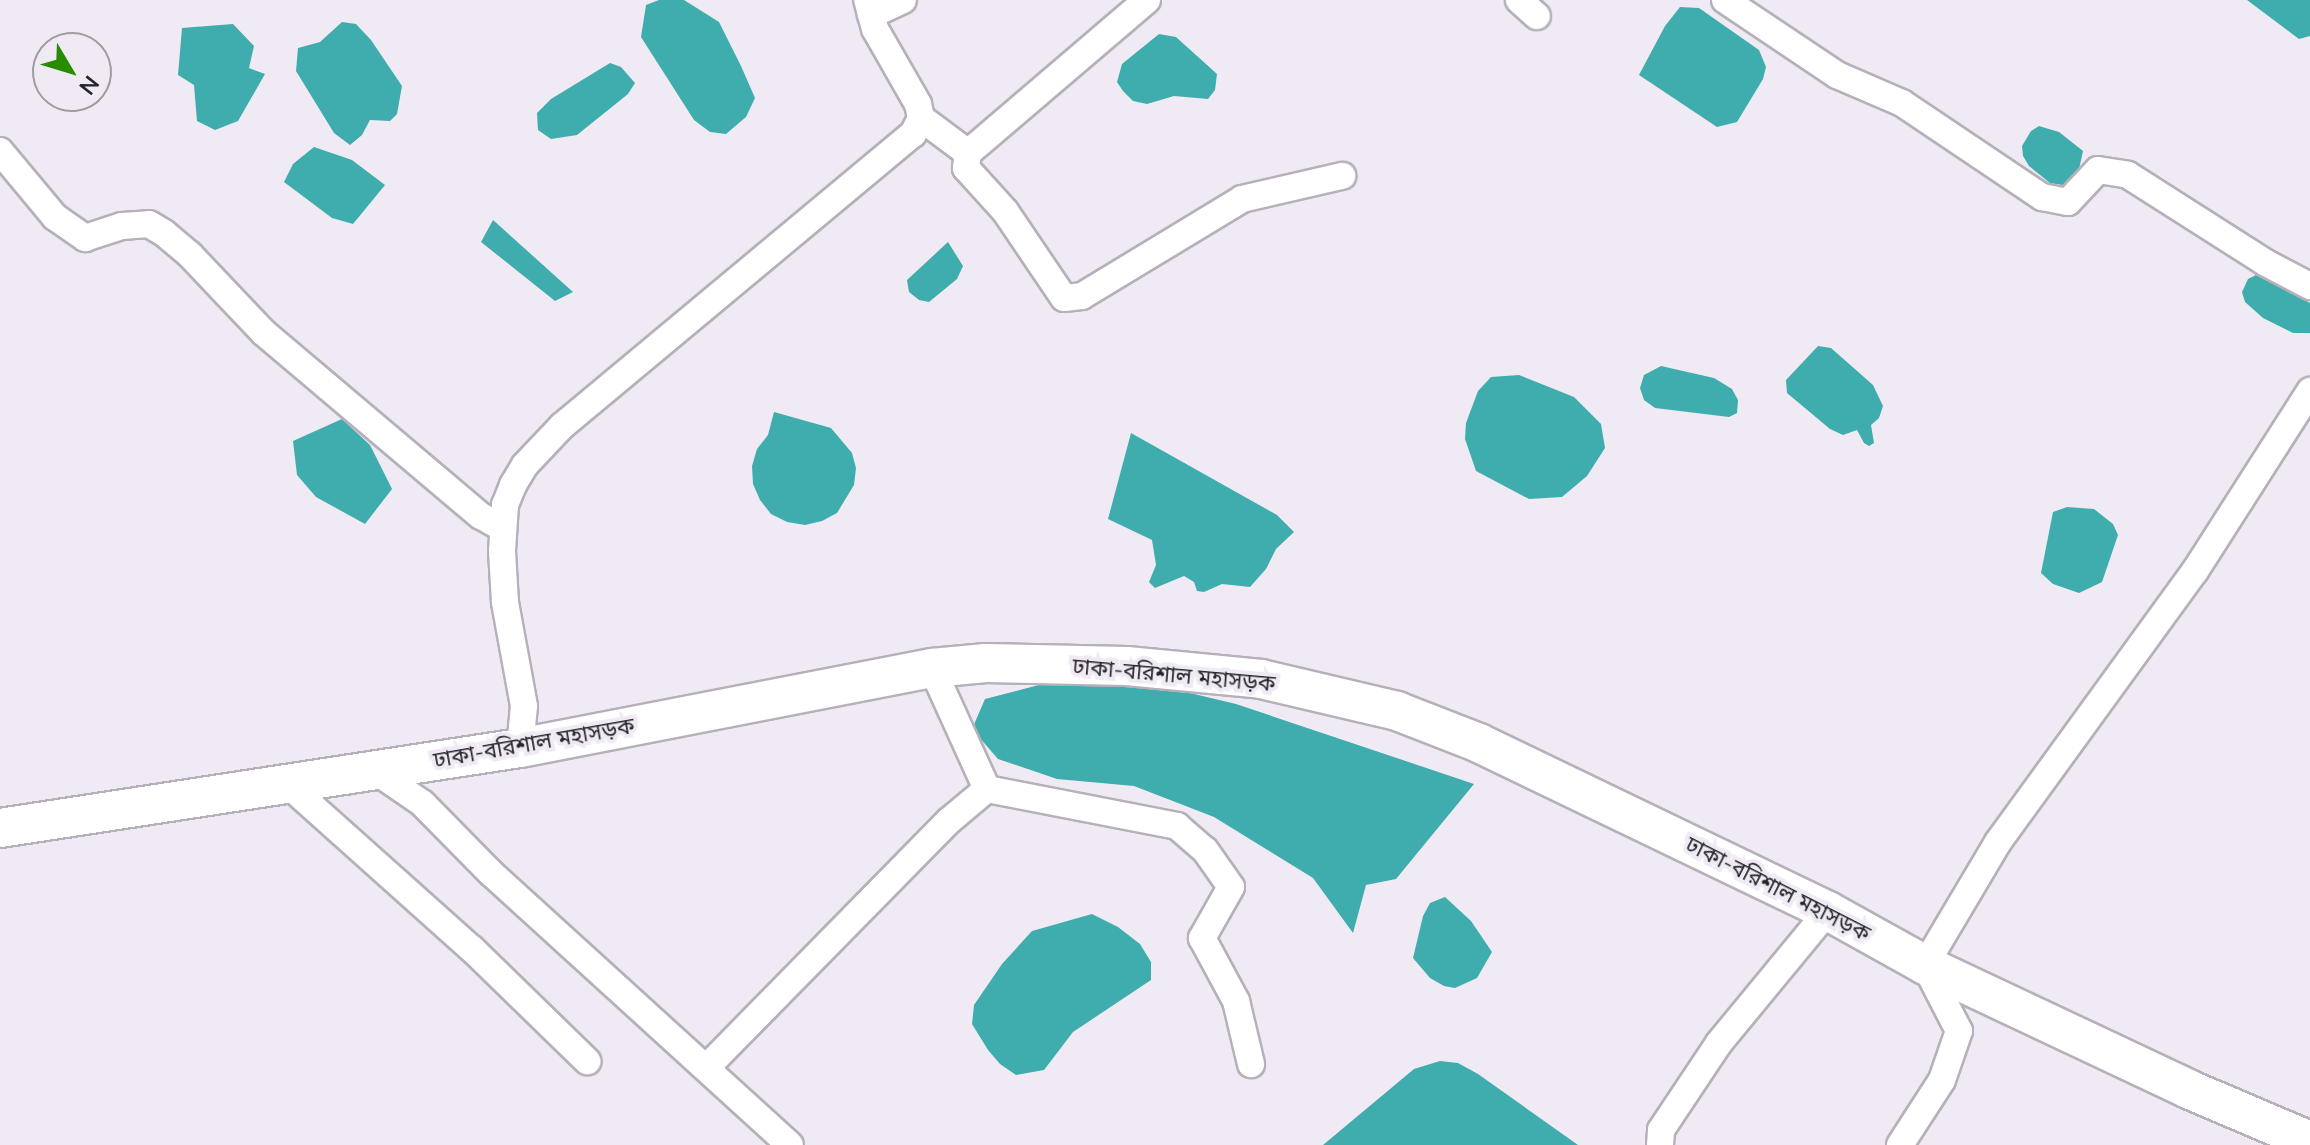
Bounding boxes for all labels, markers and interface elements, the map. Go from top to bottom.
north arrow [32,32,112,112]
text: N [73,70,105,101]
street label: ঢাকা-বরিশাল মহাসড়ক [1071,653,1277,697]
street label: ঢাকা-বরিশাল মহাসড়ক [431,712,637,774]
street label: ঢাকা-বরিশাল মহাসড়ক [1681,831,1875,947]

